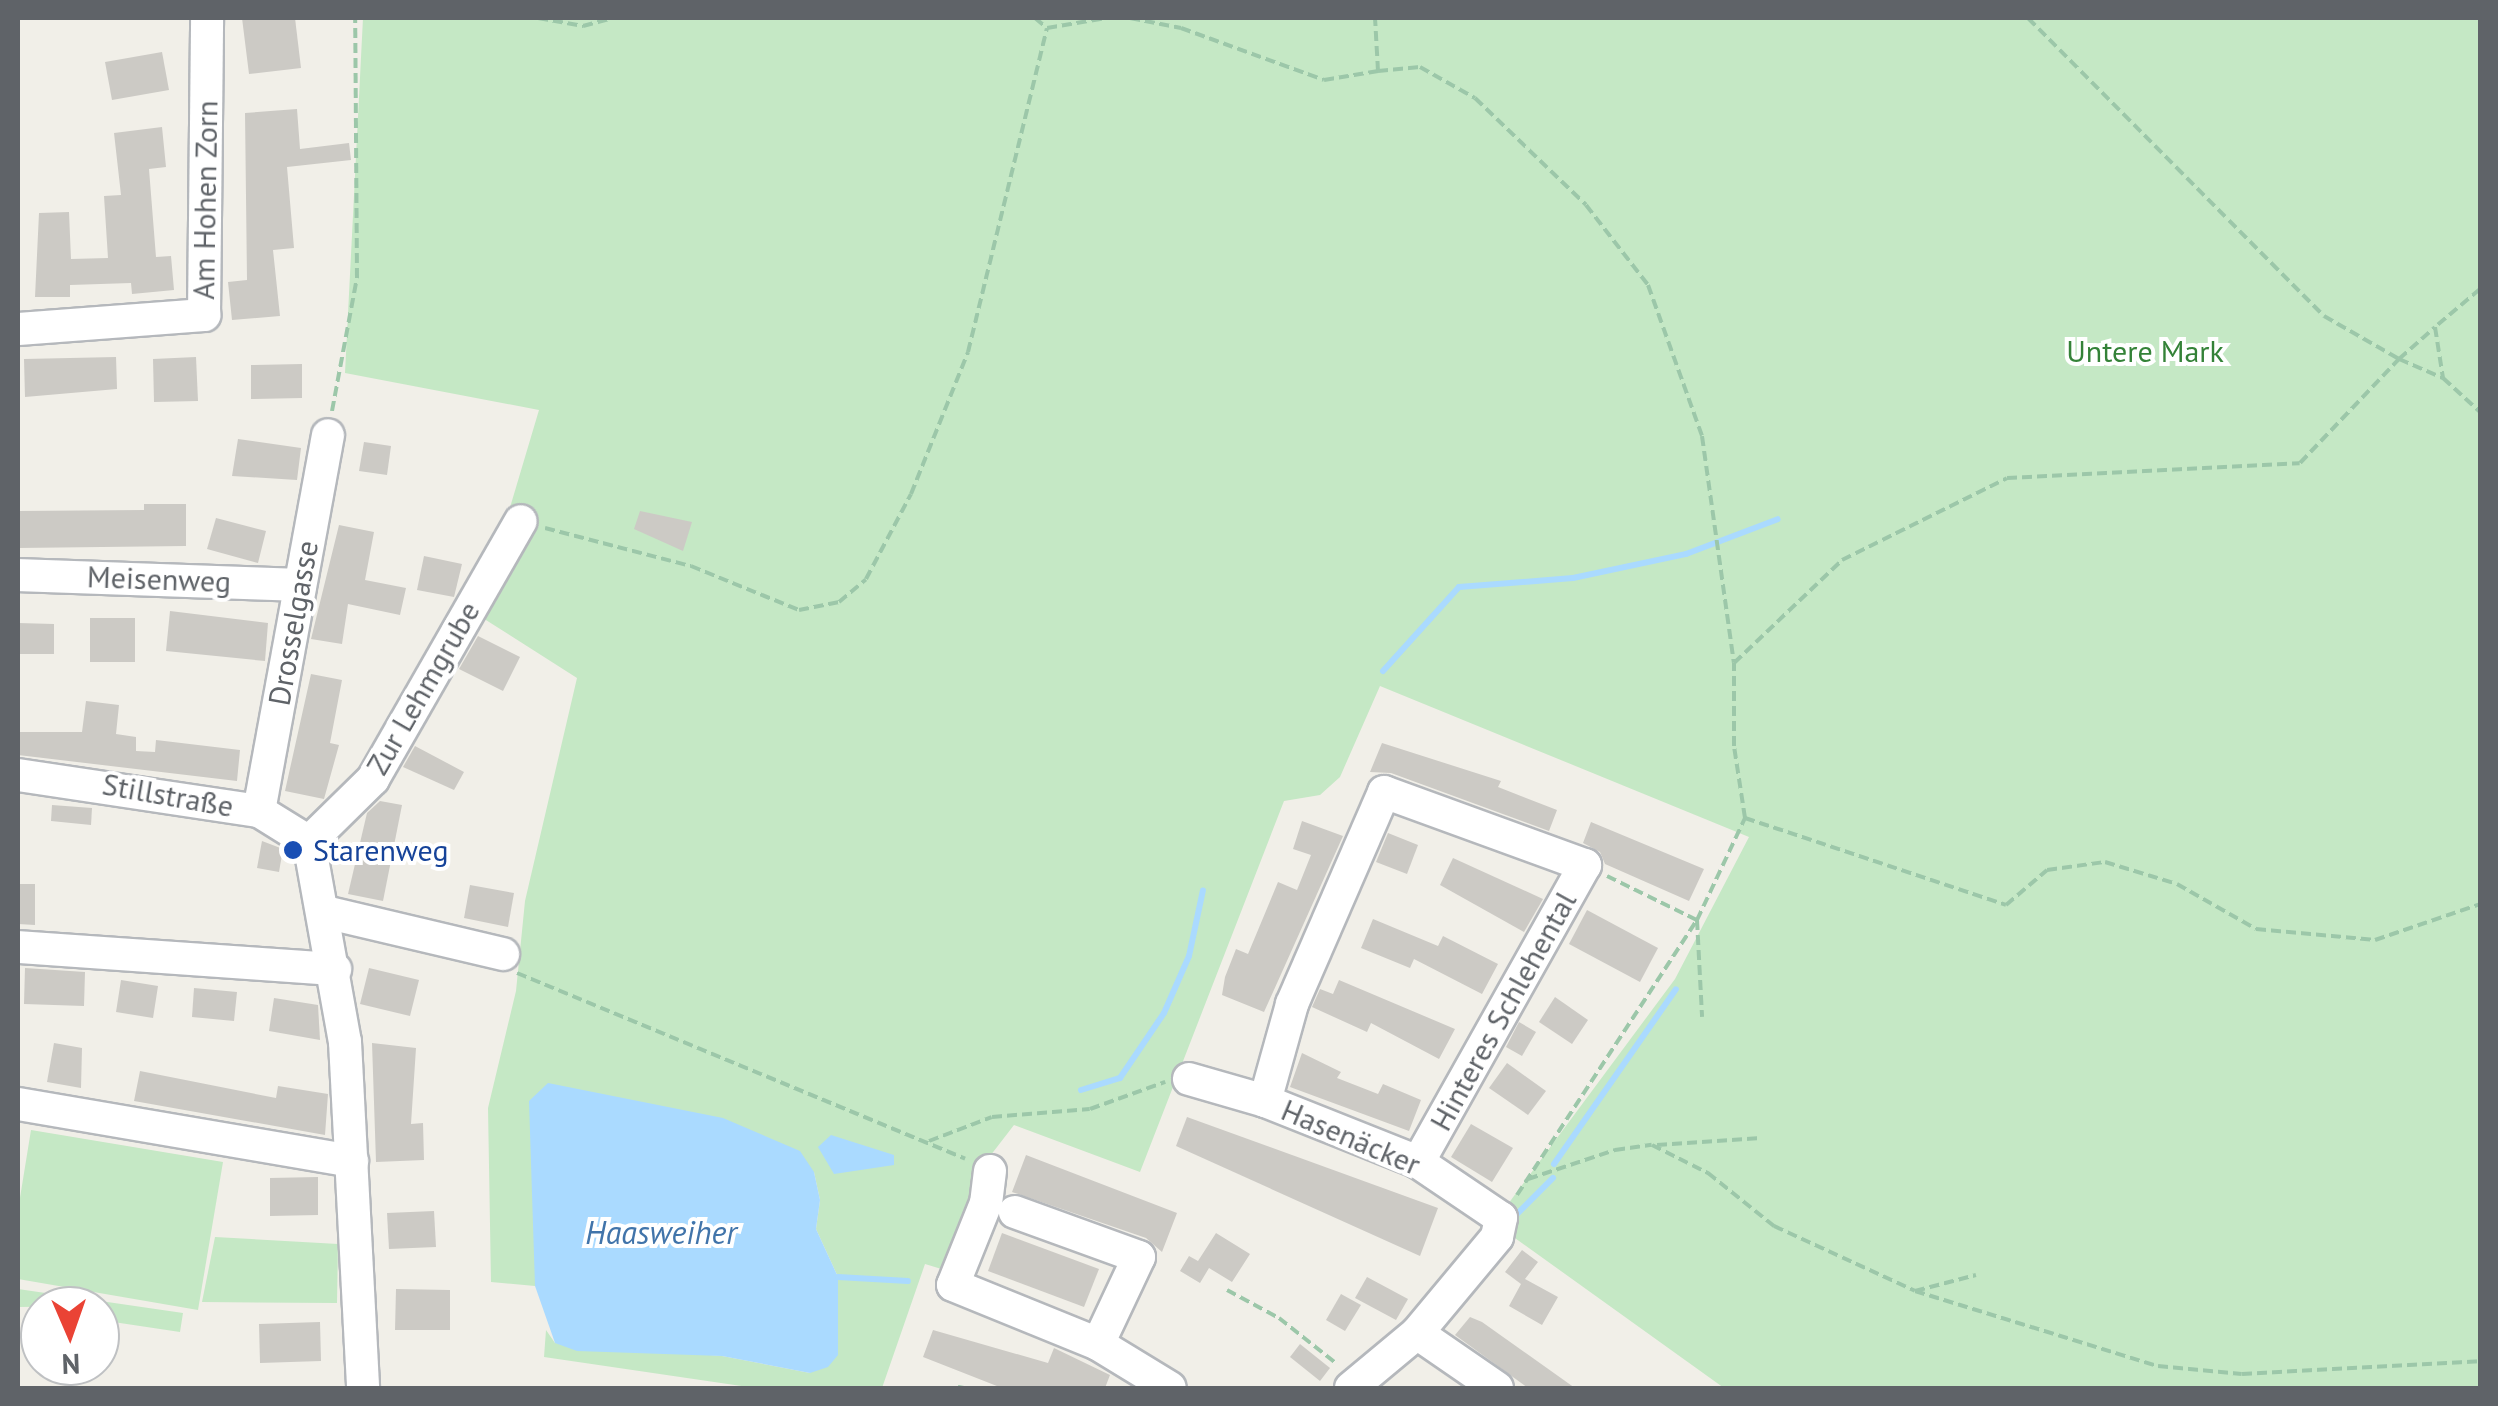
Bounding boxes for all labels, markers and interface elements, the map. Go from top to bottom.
street label: Am Hohen Zorn [185,100,225,300]
park label: Untere Mark [2066,333,2224,369]
street label: Drosselgasse [261,538,325,708]
street label: Meisenweg [86,558,232,600]
street label: Zur Lehmgrube [359,595,487,781]
street label: Stillstraße [100,766,236,824]
place label: Starenweg [313,832,449,868]
marker: Starenweg [282,839,304,861]
street label: Hinteres Schlehental [1422,885,1584,1137]
street label: Hasenäcker [1276,1092,1426,1182]
water label: Haasweiher [585,1213,737,1251]
north arrow [20,1286,120,1386]
text: N [61,1346,81,1383]

